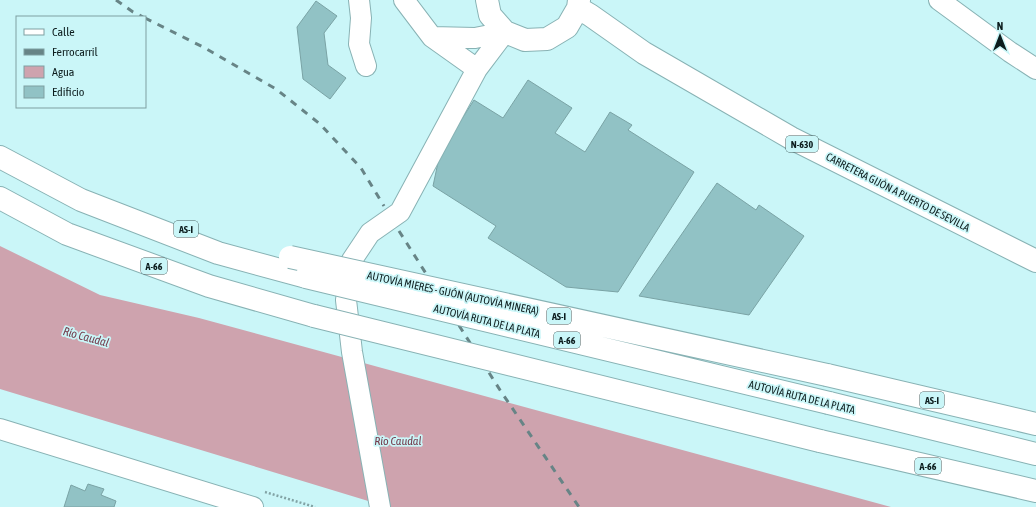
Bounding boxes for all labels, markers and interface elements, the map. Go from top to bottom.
legend [16,16,146,108]
north arrow [980,16,1020,56]
text: N [997,20,1003,32]
text: Calle [52,25,75,39]
text: Ferrocarril [52,45,99,59]
text: Agua [52,65,74,79]
text: Edificio [52,85,85,99]
road number: N-630 [786,136,818,152]
street label: CARRETERA GIJÓN A PUERTO DE SEVILLA [824,150,972,234]
road number: AS-I [174,221,198,237]
road number: A-66 [141,258,167,274]
street label: AUTOVÍA MIERES - GIJÓN (AUTOVÍA MINERA) [366,269,540,317]
street label: AUTOVÍA RUTA DE LA PLATA [433,302,542,340]
road number: AS-I [547,308,571,324]
water label: Río Caudal [61,324,111,350]
road number: A-66 [554,332,580,348]
street label: AUTOVÍA RUTA DE LA PLATA [748,378,857,416]
road number: AS-I [920,392,944,408]
water label: Río Caudal [374,434,422,448]
road number: A-66 [915,458,941,474]

